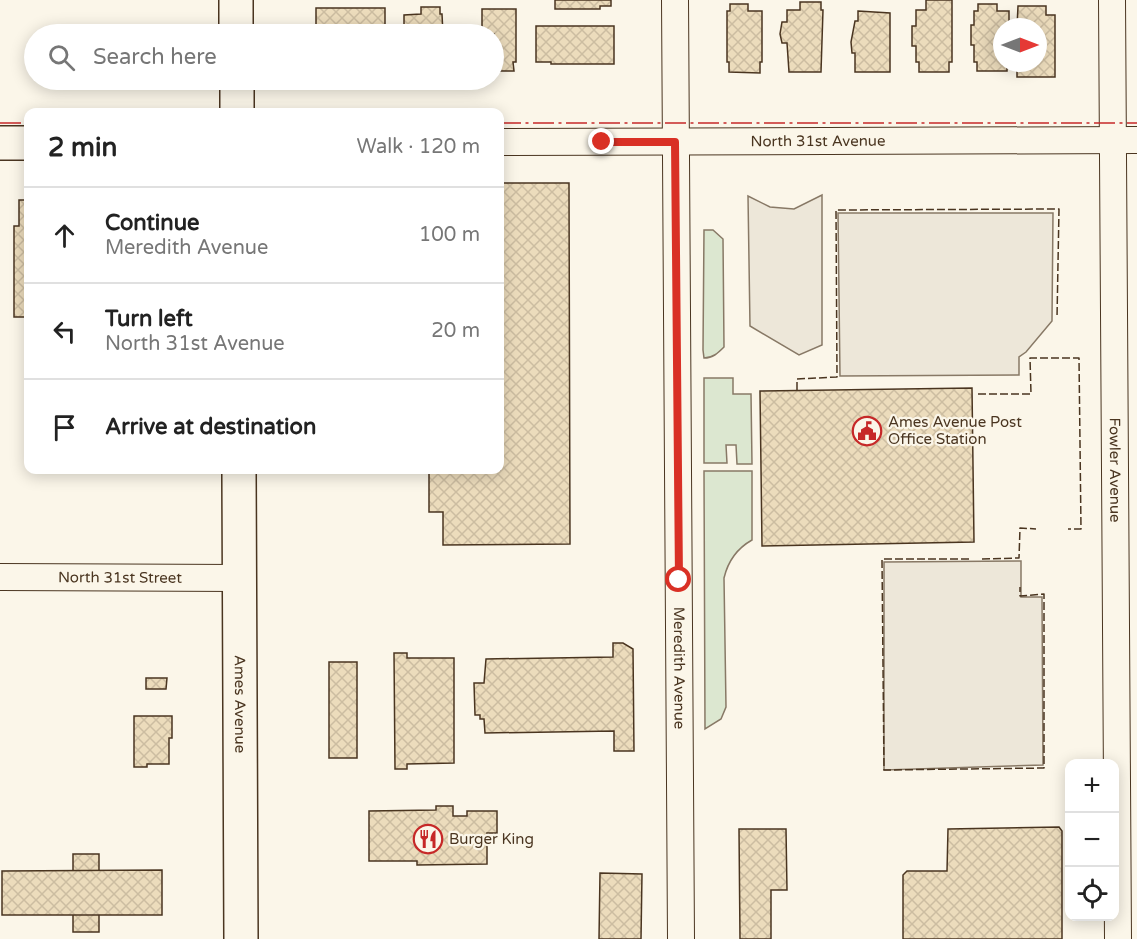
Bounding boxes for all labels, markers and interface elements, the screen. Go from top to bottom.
north arrow [993,18,1047,72]
search box [24,24,504,90]
icon: search [45,41,78,74]
text: Search here [93,44,217,70]
route end [588,128,614,154]
text: 2 min [48,132,117,163]
street label: North 31st Avenue [751,132,885,150]
text: Walk · 120 m [357,135,480,159]
text: Continue [105,210,200,236]
icon: ahead [48,219,81,252]
text: 100 m [419,223,480,247]
text: Meredith Avenue [105,236,268,260]
text: Turn left [105,306,193,332]
icon: left [48,315,81,348]
text: 20 m [431,319,480,343]
text: North 31st Avenue [105,332,285,356]
icon: arrive [48,411,81,444]
place label: Ames Avenue Post Office Station [888,413,1022,448]
text: Arrive at destination [105,414,316,440]
public building icon: Ames Avenue Post Office Station [851,415,883,447]
street label: Fowler Avenue [1106,417,1124,523]
route start [665,566,691,592]
street label: North 31st Street [58,568,182,587]
street label: Meredith Avenue [670,607,689,729]
street label: Ames Avenue [231,655,249,753]
map controls [1065,759,1119,921]
button: + [1065,759,1119,813]
button: − [1065,813,1119,867]
restaurant icon: Burger King [412,823,444,855]
place label: Burger King [449,830,534,848]
button: locate [1065,867,1119,921]

